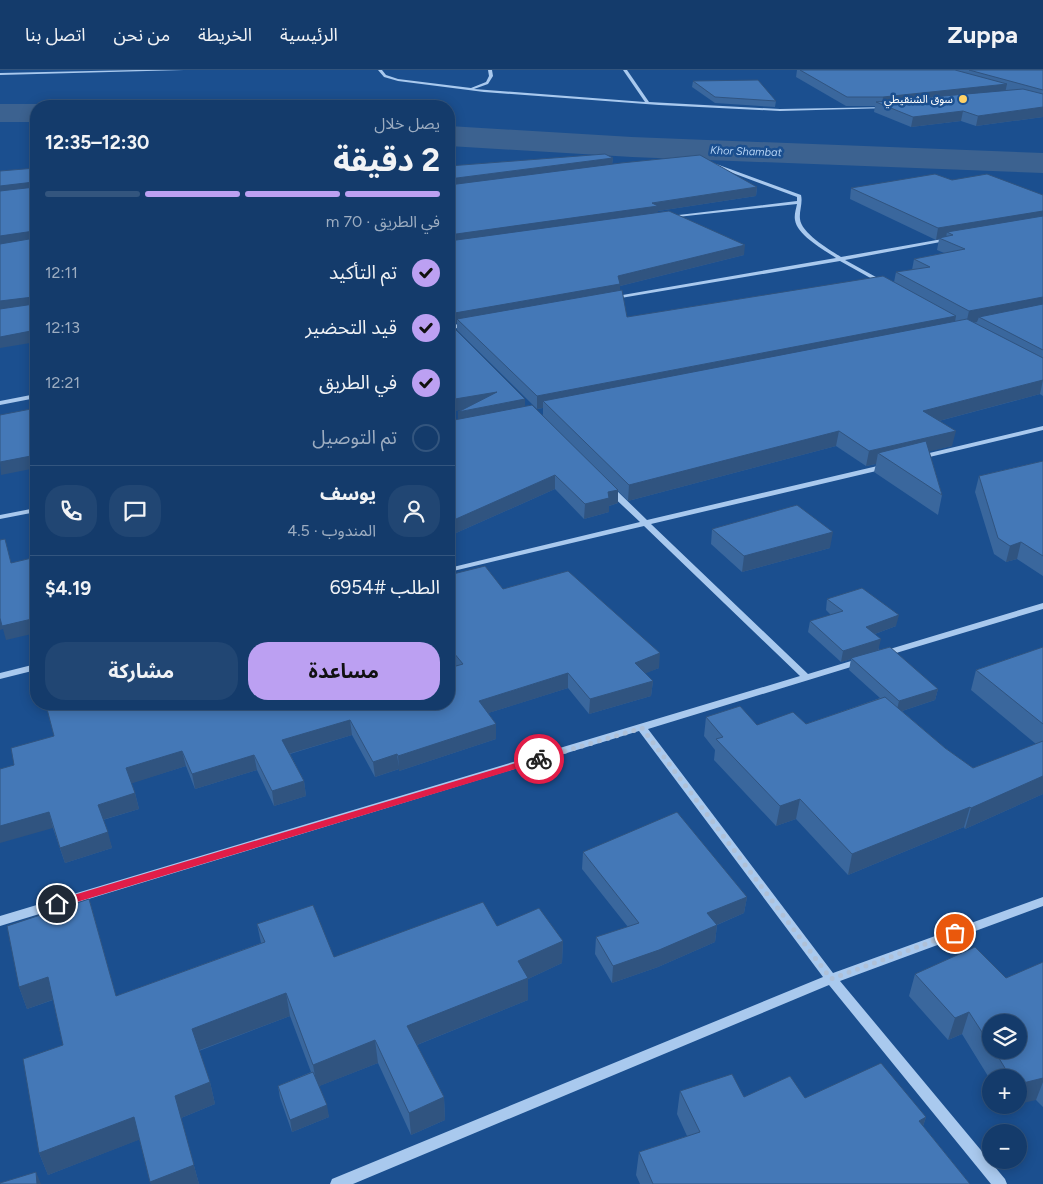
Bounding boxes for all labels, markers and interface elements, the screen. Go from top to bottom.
text: Zuppa [948,20,1018,49]
text: اتصل بنا [25,24,86,46]
text: من نحن [114,24,170,46]
text: الخريطة [198,24,252,46]
text: الرئيسية [280,24,338,46]
place label: سوق الشنقيطي [884,93,953,109]
marker: سوق الشنقيطي [957,93,969,105]
text: يصل خلال [374,114,440,133]
text: 12:30–12:35 [45,131,149,154]
text: 2 دقيقة [333,141,440,179]
water label: Khor Shambat [710,144,783,159]
text: في الطريق · 70 m [326,212,440,231]
icon: check [412,259,440,287]
text: تم التأكيد [329,261,397,284]
text: 12:11 [45,263,78,282]
icon: check [412,314,440,342]
text: قيد التحضير [305,316,397,339]
text: 12:13 [45,318,80,337]
icon: check [412,369,440,397]
text: في الطريق [319,371,397,394]
text: 12:21 [45,373,80,392]
text: تم التوصيل [312,426,397,449]
text: يوسف [320,482,376,505]
button: phone [45,485,97,537]
button: chat [109,485,161,537]
button: person [388,485,440,537]
text: المندوب · 4.5 [287,521,376,540]
text: الطلب #6954 [330,576,440,599]
text: $4.19 [45,577,91,600]
button: مشاركة [45,642,238,700]
button: مساعدة [248,642,440,700]
courier [514,734,564,784]
icon: bike [525,745,553,773]
pin [36,883,78,925]
icon: home [43,890,71,918]
pin [934,912,976,954]
icon: bag [941,919,969,947]
map controls [982,1014,1027,1169]
button: layers [982,1014,1027,1059]
button: + [982,1069,1027,1114]
button: − [982,1124,1027,1169]

